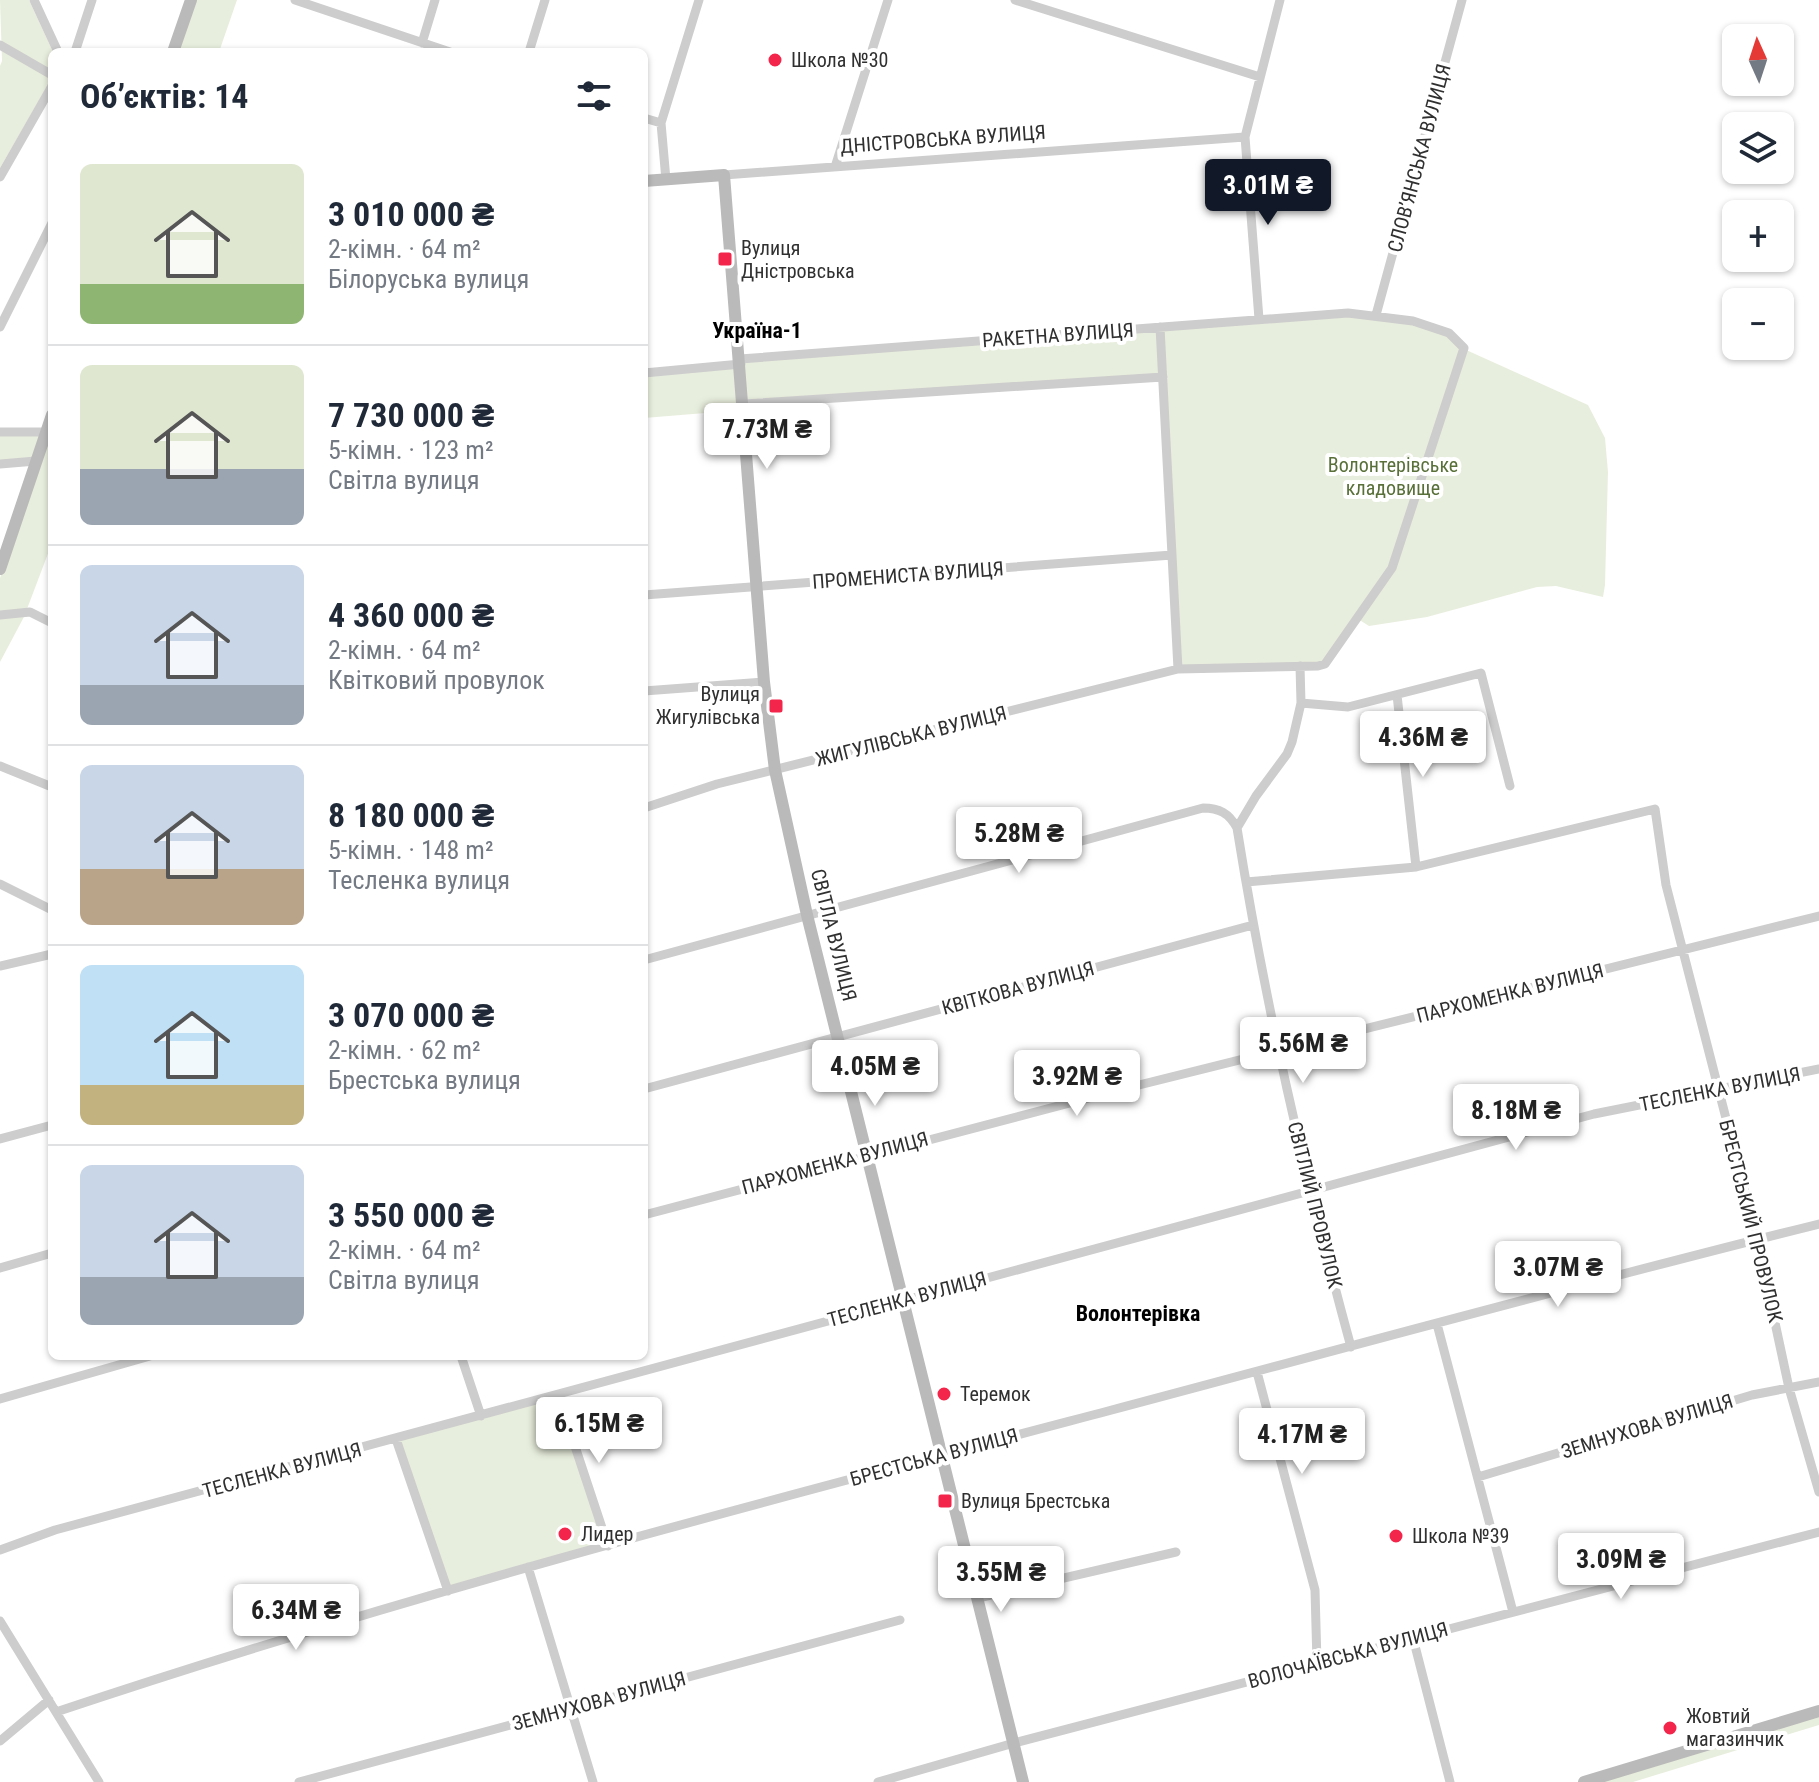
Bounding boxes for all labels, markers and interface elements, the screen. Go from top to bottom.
north arrow [1722,24,1794,96]
map controls [1722,24,1794,360]
place label: Школа №30 [791,48,888,72]
marker: Школа №30 [766,51,784,69]
street label: СЛОВ’ЯНСЬКА ВУЛИЦЯ [1382,61,1456,255]
icon: filters [572,74,616,118]
text: Об’єктів: 14 [80,76,249,116]
button: layers [1722,112,1794,184]
street label: ДНІСТРОВСЬКА ВУЛИЦЯ [840,120,1046,158]
pin: 3.01M ₴ [1194,159,1342,227]
text: 3.01M ₴ [1223,170,1313,200]
text: 3 010 000 ₴ [328,194,494,234]
icon: home [144,196,240,292]
button: + [1722,200,1794,272]
text: 2-кімн. · 64 m² [328,234,481,264]
place label: Вулиця Дністровська [741,236,855,283]
marker: Вулиця Дністровська [716,250,734,268]
text: Білоруська вулиця [328,264,529,294]
button: − [1722,288,1794,360]
district label: Україна-1 [712,318,802,343]
street label: РАКЕТНА ВУЛИЦЯ [981,318,1135,352]
text: 7 730 000 ₴ [328,395,494,435]
icon: home [144,397,240,493]
pin: 7.73M ₴ [693,403,841,471]
text: 7.73M ₴ [722,414,812,444]
text: 5-кімн. · 123 m² [328,435,494,465]
park label: Волонтерівське кладовище [1328,453,1458,500]
text: Світла вулиця [328,465,480,495]
street label: ПРОМЕНИСТА ВУЛИЦЯ [811,556,1005,594]
text: 4 360 000 ₴ [328,595,494,635]
icon: home [144,597,240,693]
text: 2-кімн. · 64 m² [328,635,481,665]
text: Квітковий провулок [328,665,545,695]
place label: Вулиця Жигулівська [656,682,760,729]
marker: Вулиця Жигулівська [767,697,785,715]
street label: ЖИГУЛІВСЬКА ВУЛИЦЯ [813,701,1009,771]
pin: 4.36M ₴ [1349,711,1497,779]
text: 4.36M ₴ [1378,722,1468,752]
text: 8 180 000 ₴ [328,795,494,835]
icon: home [144,797,240,893]
pin: 5.28M ₴ [945,807,1093,875]
text: 5.28M ₴ [974,818,1064,848]
text: 5-кімн. · 148 m² [328,835,494,865]
text: Тесленка вулиця [328,865,510,895]
street label: СВІТЛА ВУЛИЦЯ [806,866,862,1004]
street label: КВІТКОВА ВУЛИЦЯ [939,956,1097,1020]
street label: ПАРХОМЕНКА ВУЛИЦЯ [1414,958,1606,1028]
text: 3 070 000 ₴ [328,995,494,1035]
icon: home [144,997,240,1093]
pin: 5.56M ₴ [1229,1017,1377,1085]
text: 5.56M ₴ [1258,1028,1348,1058]
text: 2-кімн. · 62 m² [328,1035,481,1065]
pin: 4.05M ₴ [801,1040,949,1108]
pin: 3.92M ₴ [1003,1050,1151,1118]
text: 4.05M ₴ [830,1051,920,1081]
text: 3.92M ₴ [1032,1061,1122,1091]
street label: ТЕСЛЕНКА ВУЛИЦЯ [1637,1062,1803,1116]
text: Брестська вулиця [328,1065,521,1095]
pin: 8.18M ₴ [1442,1084,1590,1152]
text: 8.18M ₴ [1471,1095,1561,1125]
street label: БРЕСТСЬКИЙ ПРОВУЛОК [1714,1117,1788,1326]
street label: СВІТЛИЙ ПРОВУЛОК [1283,1119,1347,1292]
street label: ПАРХОМЕНКА ВУЛИЦЯ [739,1127,931,1199]
text: 3 550 000 ₴ [328,1195,494,1235]
icon: home [144,1197,240,1293]
text: 2-кімн. · 64 m² [328,1235,481,1265]
pin: 3.07M ₴ [1484,1241,1632,1309]
text: 3.07M ₴ [1513,1252,1603,1282]
text: Світла вулиця [328,1265,480,1295]
street label: ТЕСЛЕНКА ВУЛИЦЯ [825,1266,989,1332]
district label: Волонтерівка [1076,1301,1200,1326]
place label: Теремок [960,1382,1031,1406]
marker: Теремок [935,1385,953,1403]
street label: ЗЕМНУХОВА ВУЛИЦЯ [1558,1388,1736,1464]
pin: 6.15M ₴ [525,1397,673,1465]
text: 6.15M ₴ [554,1408,644,1438]
pin: 4.17M ₴ [1228,1408,1376,1476]
text: 4.17M ₴ [1257,1419,1347,1449]
street label: БРЕСТСЬКА ВУЛИЦЯ [847,1423,1021,1491]
street label: ТЕСЛЕНКА ВУЛИЦЯ [200,1437,364,1503]
place label: Вулиця Брестська [961,1489,1110,1513]
marker: Вулиця Брестська [936,1492,954,1510]
place label: Лидер [581,1522,633,1546]
place label: Школа №39 [1412,1524,1509,1548]
marker: Лидер [556,1525,574,1543]
marker: Школа №39 [1387,1527,1405,1545]
pin: 3.09M ₴ [1547,1533,1695,1601]
text: 3.09M ₴ [1576,1544,1666,1574]
pin: 3.55M ₴ [927,1546,1075,1614]
text: 3.55M ₴ [956,1557,1046,1587]
pin: 6.34M ₴ [222,1584,370,1652]
text: 6.34M ₴ [251,1595,341,1625]
street label: ВОЛОЧАЇВСЬКА ВУЛИЦЯ [1245,1617,1451,1693]
street label: ЗЕМНУХОВА ВУЛИЦЯ [510,1666,688,1736]
place label: Жовтий магазинчик [1686,1704,1785,1751]
marker: Жовтий магазинчик [1661,1719,1679,1737]

